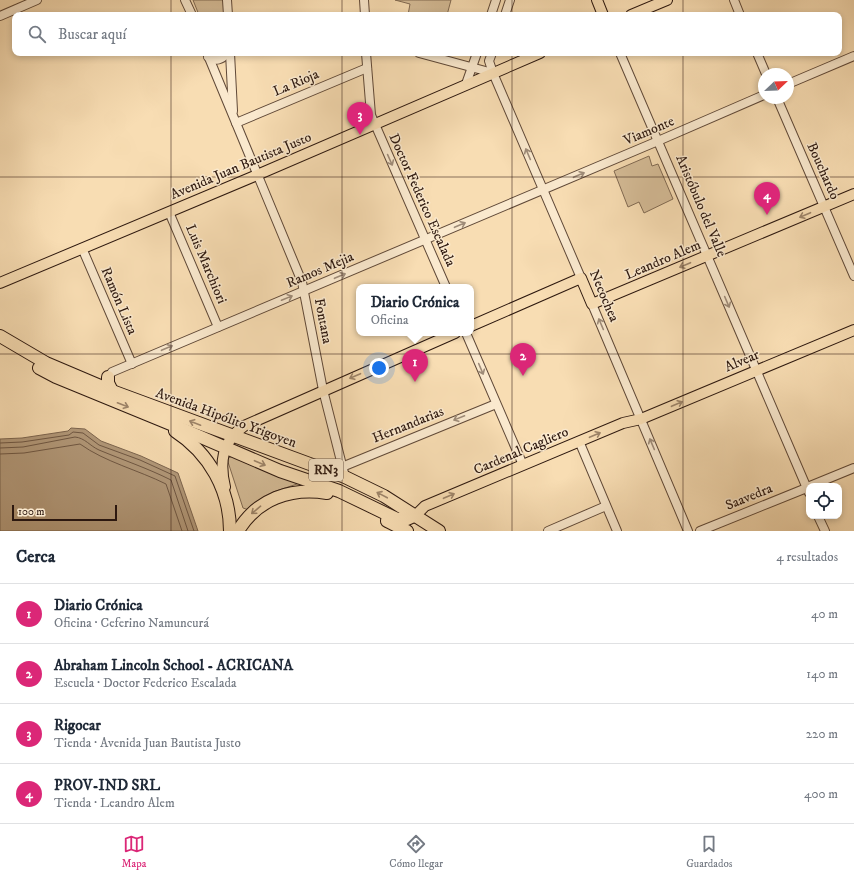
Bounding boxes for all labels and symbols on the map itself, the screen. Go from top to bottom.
street label: La Rioja [270,65,322,101]
north arrow [758,68,794,104]
pin: 3 [347,102,373,135]
street label: Viamonte [620,112,677,150]
street label: Avenida Juan Bautista Justo [168,128,314,204]
street label: Doctor Federico Escalada [385,131,459,269]
street label: Bouchardo [802,140,844,203]
one-way arrow [524,148,531,160]
street label: Aristóbulo del Valle [671,152,731,260]
one-way arrow [387,153,394,165]
one-way arrow [573,170,585,178]
pin: 4 [754,182,780,215]
one-way arrow [800,211,812,219]
one-way arrow [454,221,466,228]
street label: Luis Marchiori [181,222,231,307]
street label: Leandro Alem [622,236,704,284]
street label: Ramos Mejia [284,248,356,292]
one-way arrow [680,262,692,270]
street label: Ramón Lista [97,264,141,338]
street label: Necochea [585,267,623,325]
one-way arrow [334,272,346,279]
one-way arrow [281,294,293,302]
one-way arrow [724,295,731,307]
street label: Fontana [310,297,336,345]
one-way arrow [597,319,604,331]
pin: 2 [510,343,536,376]
one-way arrow [161,344,173,352]
street label: Alvear [722,345,763,376]
pin: 1 [402,349,428,382]
your location [369,358,389,378]
one-way arrow [478,362,485,374]
one-way arrow [349,373,361,381]
street label: Avenida Hipólito Yrigoyen [153,384,300,452]
one-way arrow [671,400,683,407]
one-way arrow [117,402,129,410]
street label: Hernandarias [370,402,447,447]
one-way arrow [454,415,466,423]
one-way arrow [190,418,202,426]
street label: Cardenal Cagliero [471,423,571,479]
one-way arrow [588,431,600,438]
one-way arrow [648,439,655,451]
one-way arrow [254,459,266,467]
road number: RN3 [309,459,343,481]
street label: Saavedra [723,479,775,515]
one-way arrow [377,491,389,498]
one-way arrow [442,492,454,499]
scale bar [12,503,117,522]
one-way arrow [250,506,261,515]

